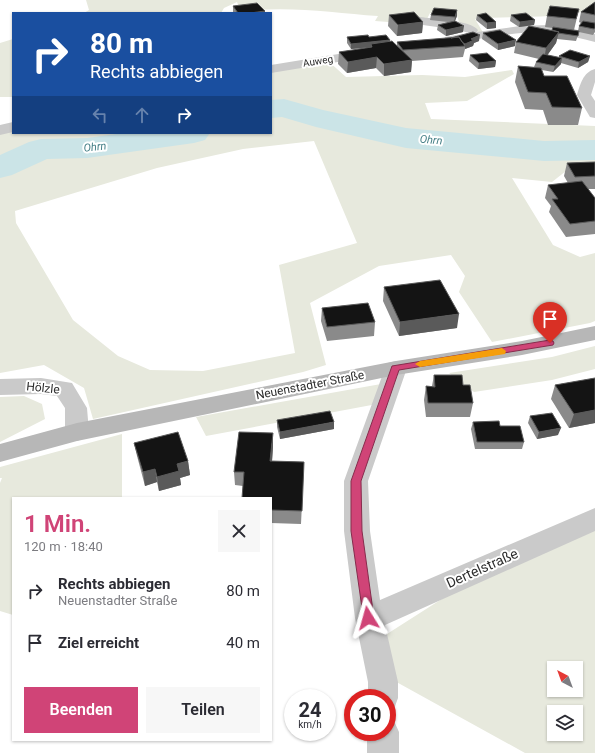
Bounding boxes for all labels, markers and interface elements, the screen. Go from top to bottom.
text: 80 m [90,27,153,60]
icon: right [24,28,76,80]
street label: Auweg [302,53,334,69]
text: Rechts abbiegen [90,61,223,82]
icon: left [89,104,111,126]
icon: ahead [131,104,153,126]
icon: right [173,104,195,126]
water label: Ohrn [419,133,443,147]
water label: Ohrn [83,139,107,155]
pin [533,302,567,343]
icon: arrive [539,308,561,330]
street label: Neuenstadter Straße [255,368,365,402]
street label: Hölzle [26,379,60,397]
text: 1 Min. [24,510,91,538]
button: close [218,510,260,552]
text: 120 m · 18:40 [24,539,103,554]
street label: Dertelstraße [444,545,520,591]
text: Rechts abbiegen [58,575,171,593]
icon: right [24,580,46,602]
text: 80 m [226,582,260,600]
text: Neuenstadter Straße [58,593,177,608]
position arrow [347,597,389,639]
icon: arrive [24,632,46,654]
text: Ziel erreicht [58,634,139,652]
text: 40 m [226,634,260,652]
north arrow [547,661,583,697]
map controls [547,661,583,741]
button: Beenden [24,687,138,733]
button: Teilen [146,687,260,733]
speed limit sign: 30 [344,689,396,741]
text: 24 [299,698,321,722]
button: layers [547,705,583,741]
text: km/h [298,719,322,730]

